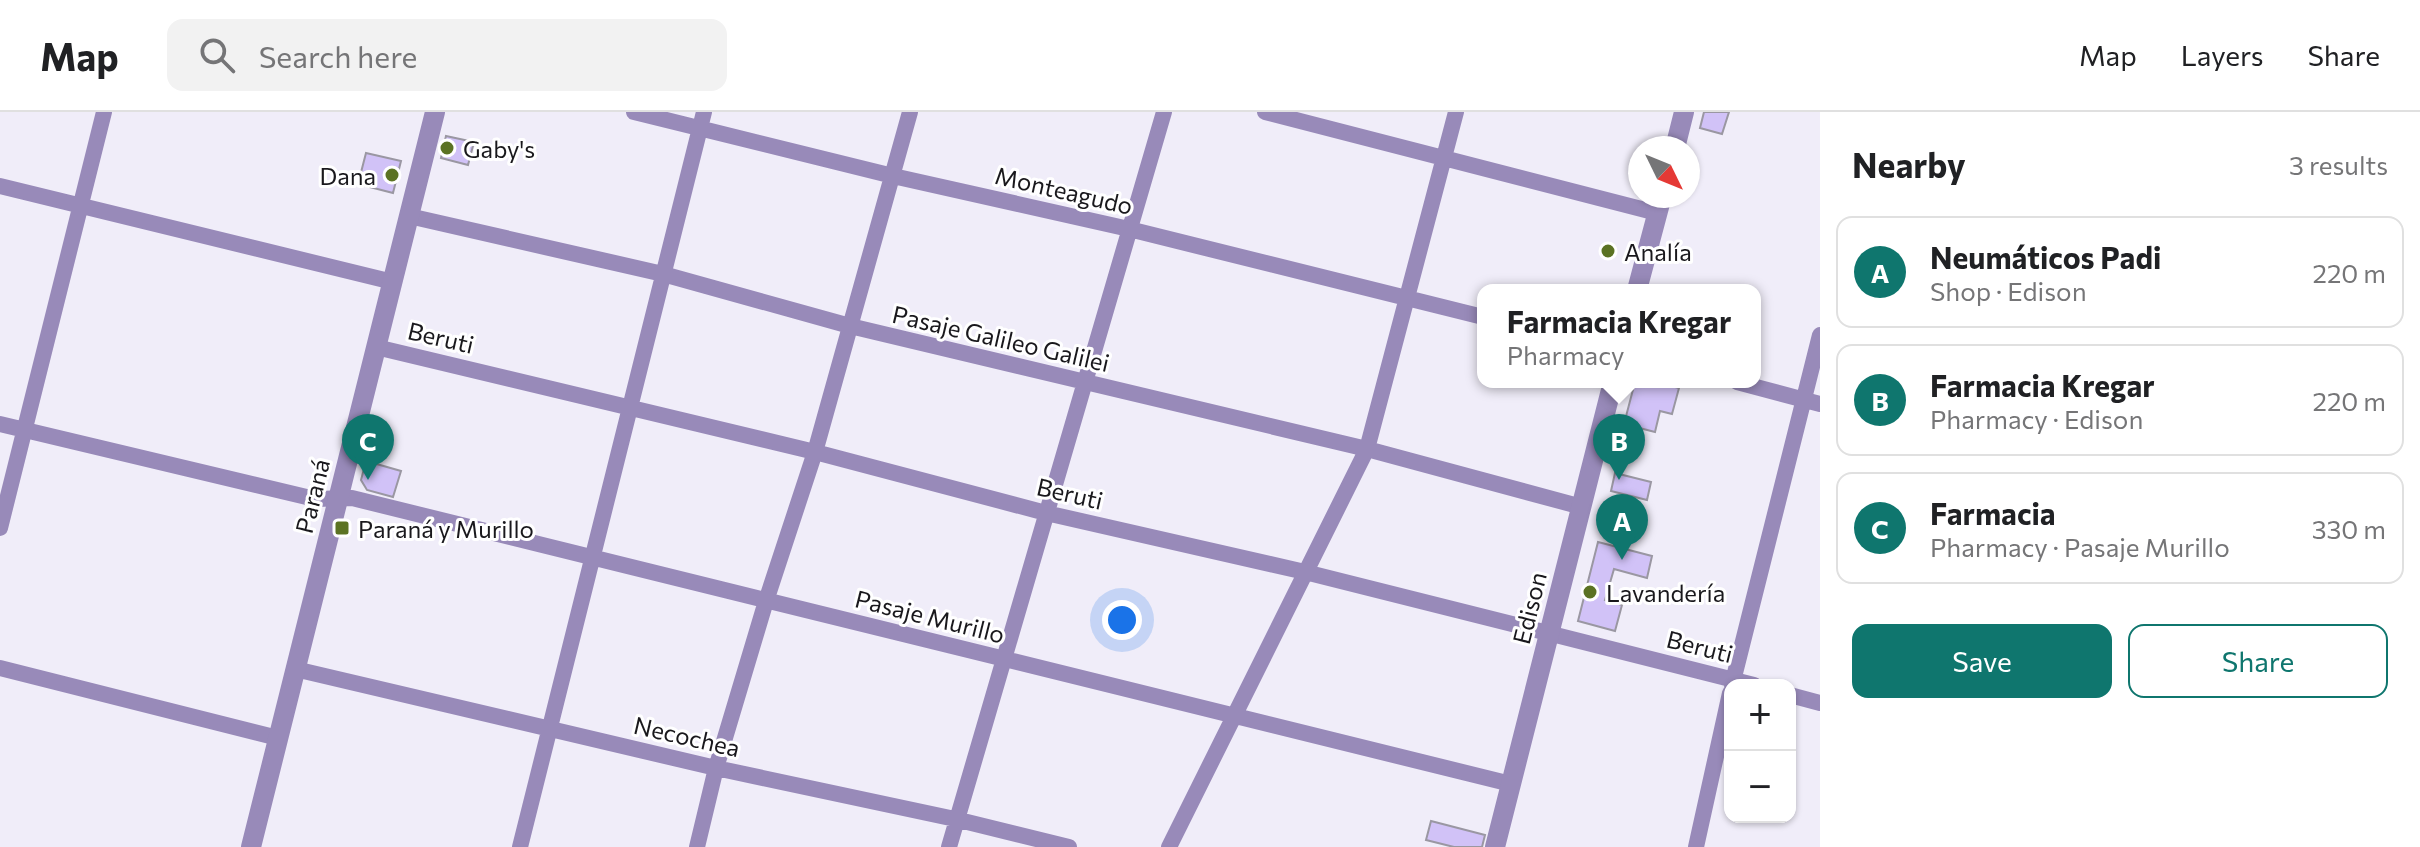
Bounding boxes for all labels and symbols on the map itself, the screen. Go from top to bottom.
place label: Gaby's [463,134,535,163]
north arrow [1628,136,1700,208]
marker: Gaby's [438,139,456,157]
street label: Monteagudo [992,160,1136,220]
place label: Dana [319,161,376,190]
marker: Dana [383,166,401,184]
place label: Analía [1624,237,1692,266]
marker: Analía [1599,242,1617,260]
street label: Pasaje Galileo Galilei [890,299,1112,377]
street label: Beruti [405,315,477,359]
pin: C [342,414,394,480]
pin: B [1593,414,1645,480]
street label: Paraná [289,456,335,536]
street label: Beruti [1034,471,1106,515]
pin: A [1596,494,1648,560]
place label: Paraná y Murillo [358,514,534,543]
marker: Paraná y Murillo [333,519,351,537]
street label: Edison [1506,569,1552,647]
place label: Lavandería [1606,578,1725,607]
street label: Pasaje Murillo [852,583,1008,649]
marker: Lavandería [1581,583,1599,601]
your location [1102,600,1142,640]
street label: Beruti [1664,624,1736,668]
street label: Necochea [631,710,743,762]

